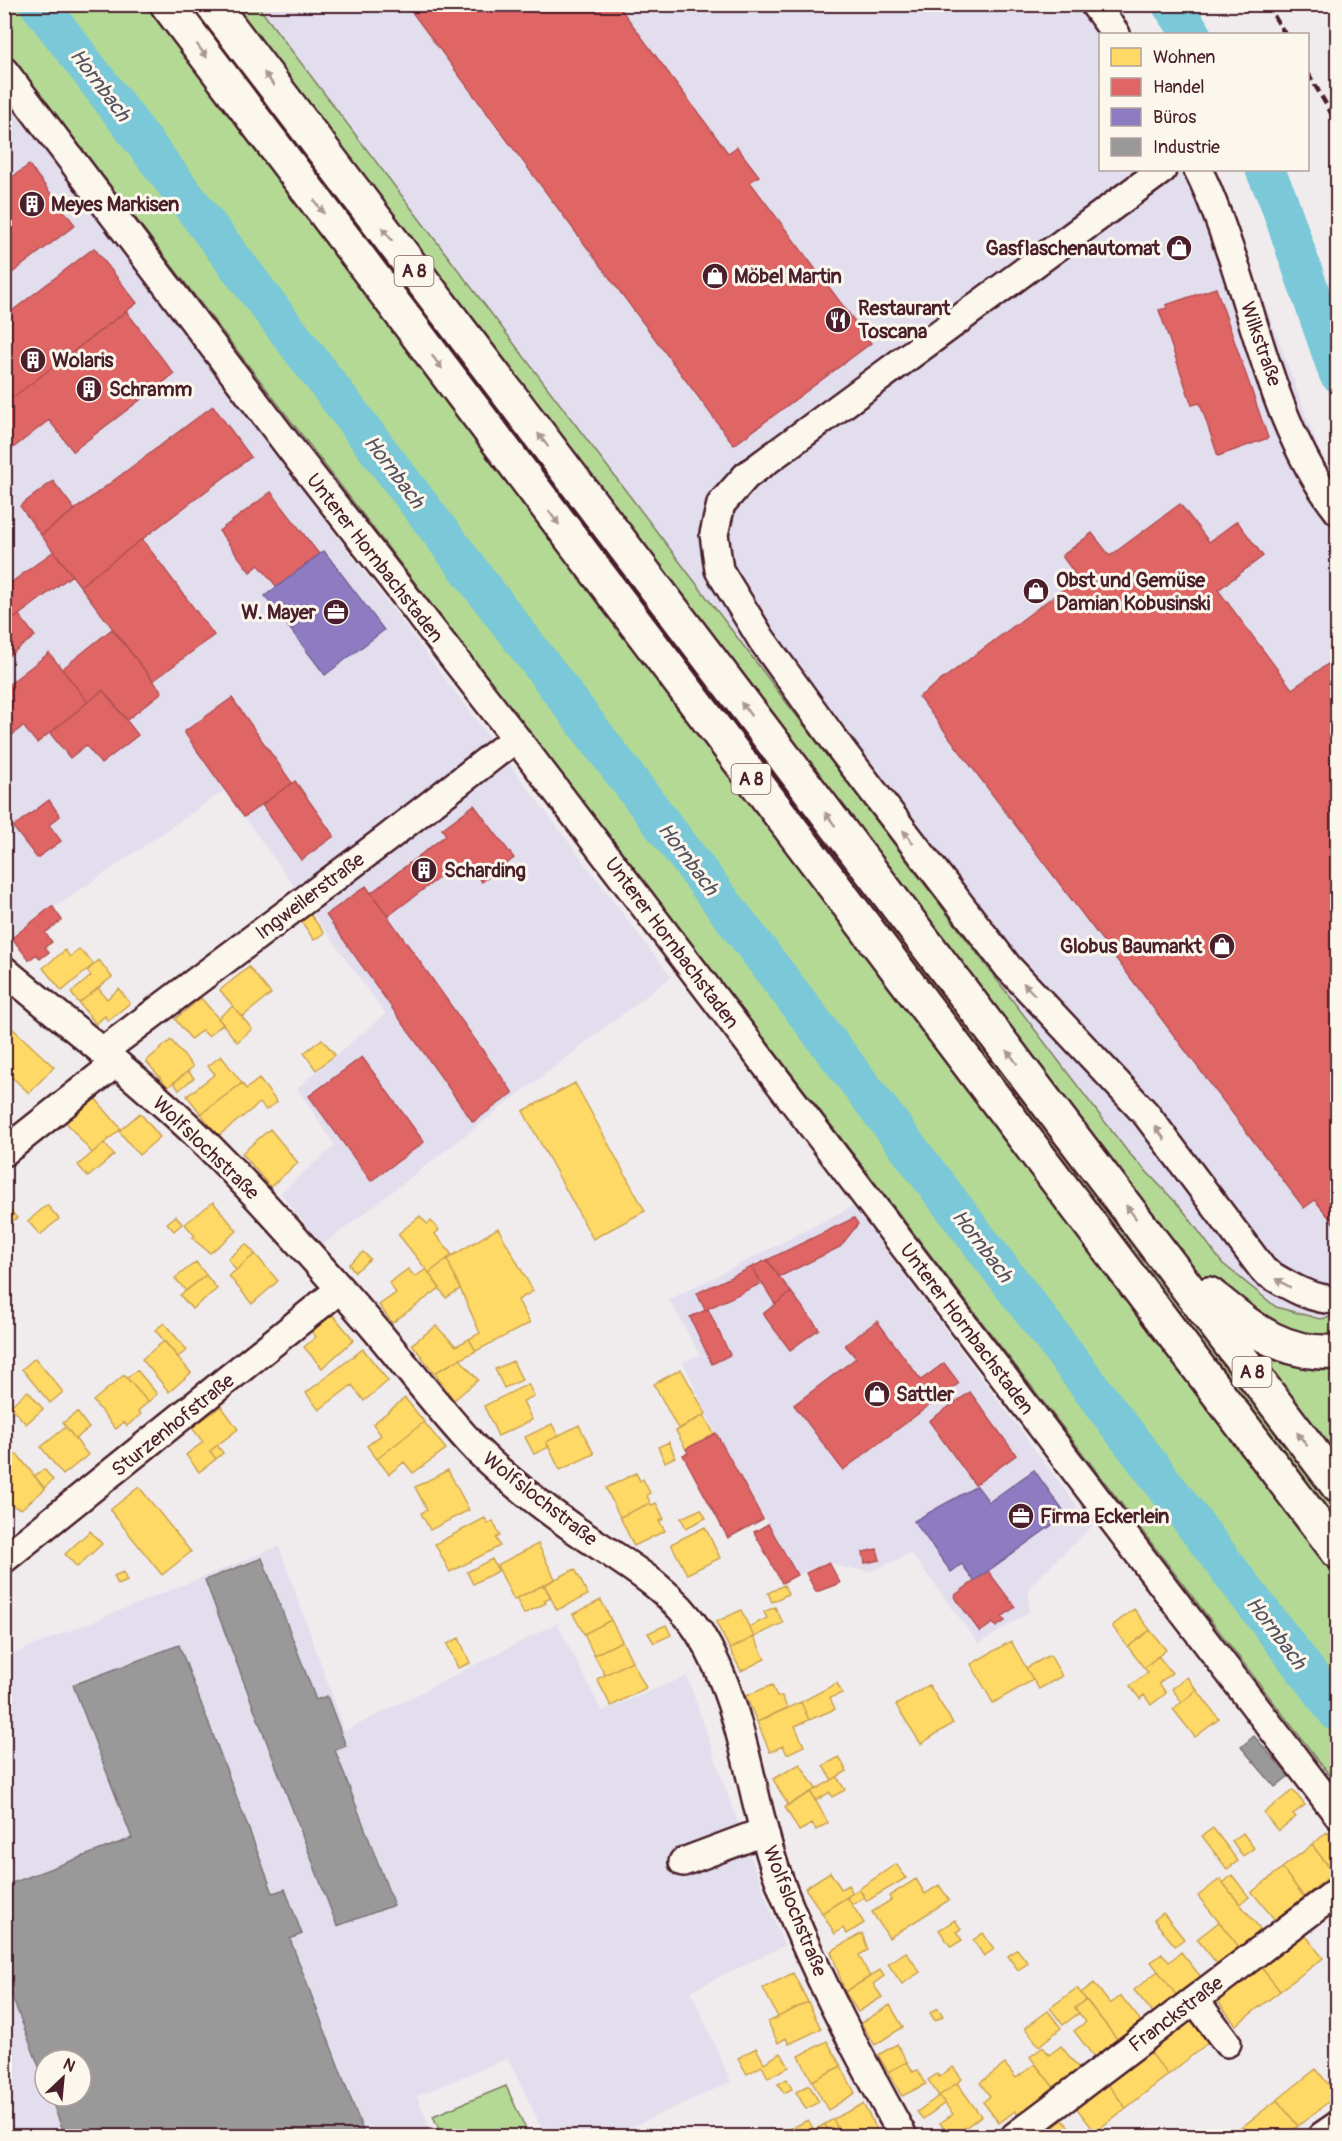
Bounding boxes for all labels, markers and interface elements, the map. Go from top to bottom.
legend [1099,33,1309,171]
water label: Hornbach [64,43,137,128]
one-way arrow [196,43,208,59]
text: Wohnen [1153,46,1215,69]
one-way arrow [263,71,275,87]
text: Handel [1153,76,1205,99]
text: Büros [1153,106,1196,129]
text: Industrie [1153,136,1220,159]
building icon: Meyes Markisen [17,189,47,219]
place label: Meyes Markisen [51,192,179,217]
one-way arrow [313,199,325,214]
one-way arrow [381,227,393,242]
shop icon: Gasflaschenautomat [1164,233,1194,263]
place label: Gasflaschenautomat [985,236,1161,261]
road number: A 8 [394,256,434,286]
shop icon: Möbel Martin [700,261,730,291]
place label: Möbel Martin [734,264,842,289]
place label: Restaurant Toscana [857,296,951,344]
street label: Wilkstraße [1235,298,1287,390]
restaurant icon: Restaurant Toscana [823,305,853,335]
building icon: Wolaris [18,345,48,375]
place label: Wolaris [52,348,114,373]
one-way arrow [431,354,443,370]
building icon: Schramm [74,374,104,404]
place label: Schramm [109,377,192,402]
water label: Hornbach [358,430,431,515]
one-way arrow [536,432,549,448]
street label: Unterer Hornbachstaden [301,468,449,648]
one-way arrow [548,511,560,526]
place label: Obst und Gemüse Damian Kobusinski [1056,568,1211,616]
shop icon: Obst und Gemüse Damian Kobusinski [1021,576,1051,606]
office icon: W. Mayer [321,597,351,627]
place label: W. Mayer [241,600,317,625]
one-way arrow [740,702,752,718]
road number: A 8 [732,764,771,794]
one-way arrow [824,812,836,827]
water label: Hornbach [652,817,725,902]
one-way arrow [902,829,914,844]
street label: Ingweilerstraße [251,847,370,945]
street label: Unterer Hornbachstaden [599,852,745,1034]
building icon: Scharding [409,855,439,885]
place label: Scharding [444,858,526,883]
shop icon: Globus Baumarkt [1207,931,1237,961]
place label: Globus Baumarkt [1060,934,1203,959]
one-way arrow [1023,982,1036,997]
one-way arrow [1006,1050,1018,1066]
street label: Wolfslochstraße [147,1091,265,1205]
one-way arrow [1154,1126,1166,1142]
water label: Hornbach [946,1204,1019,1289]
one-way arrow [1125,1205,1137,1220]
street label: Unterer Hornbachstaden [894,1238,1040,1420]
one-way arrow [1275,1277,1291,1288]
road number: A 8 [1232,1357,1272,1387]
street label: Sturzenhofstraße [107,1368,239,1482]
shop icon: Sattler [862,1379,892,1409]
place label: Sattler [896,1382,955,1407]
one-way arrow [1297,1432,1309,1447]
street label: Wolfslochstraße [478,1446,603,1552]
office icon: Firma Eckerlein [1006,1501,1036,1531]
place label: Firma Eckerlein [1040,1504,1169,1529]
water label: Hornbach [1240,1591,1313,1676]
street label: Wolfslochstraße [757,1842,833,1980]
street label: Franckstraße [1124,1970,1228,2058]
north arrow [33,2048,93,2108]
text: N [60,2054,79,2077]

